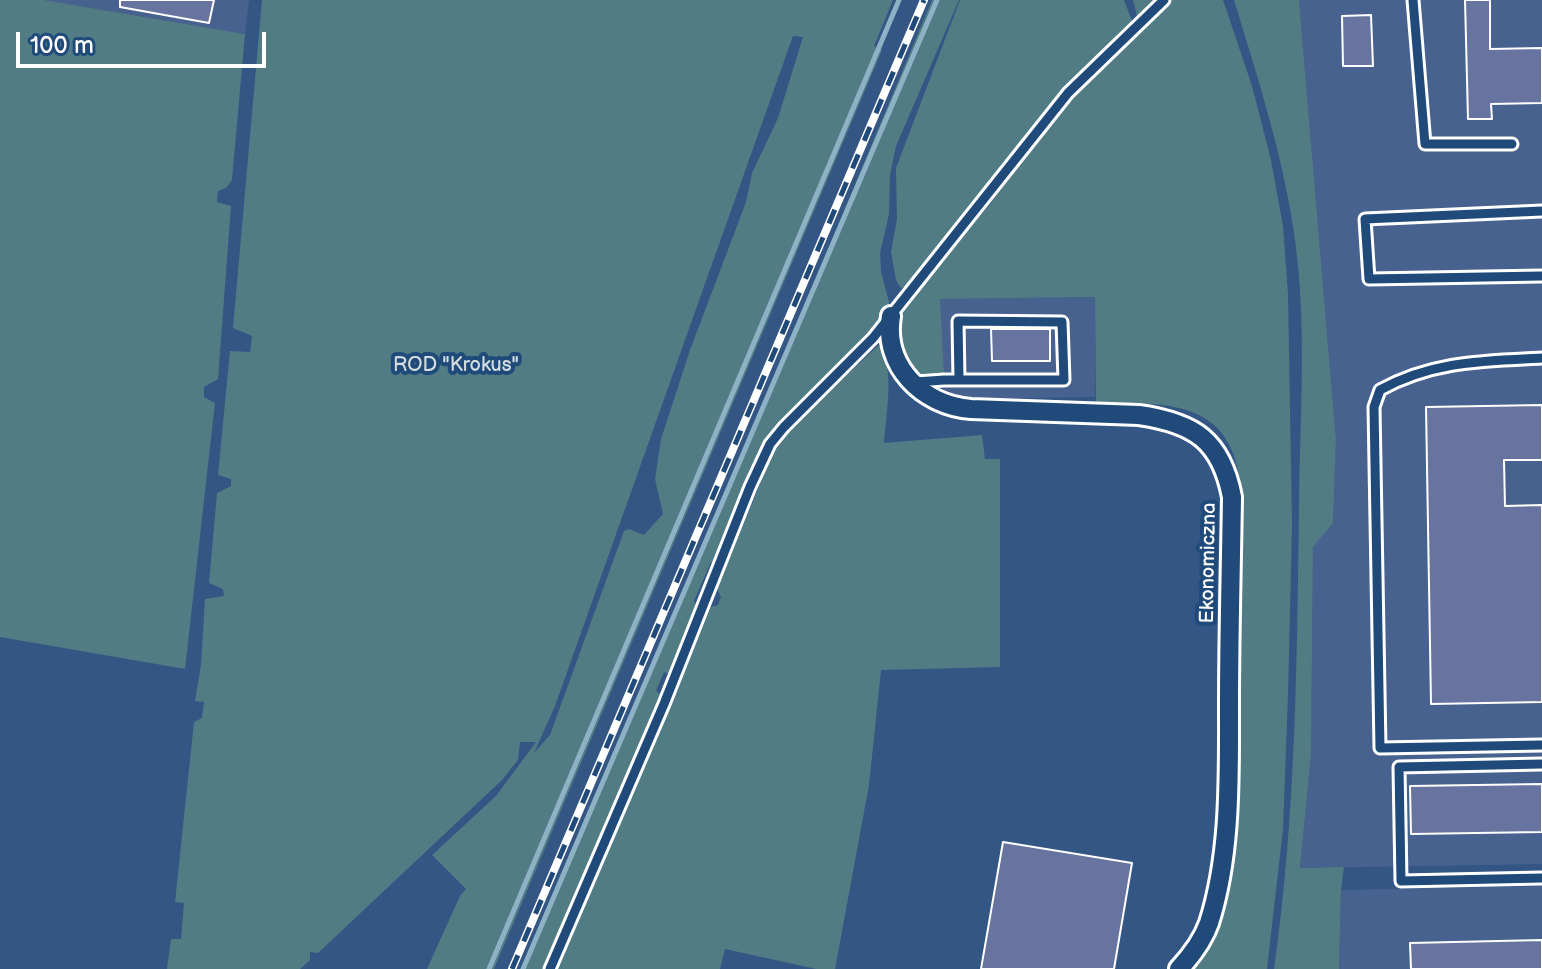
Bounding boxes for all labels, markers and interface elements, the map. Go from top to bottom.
scale bar [20,16,270,66]
text: 100 m [30,31,94,60]
park label: ROD "Krokus" [393,354,519,378]
street label: Ekonomiczna [1196,502,1222,624]

